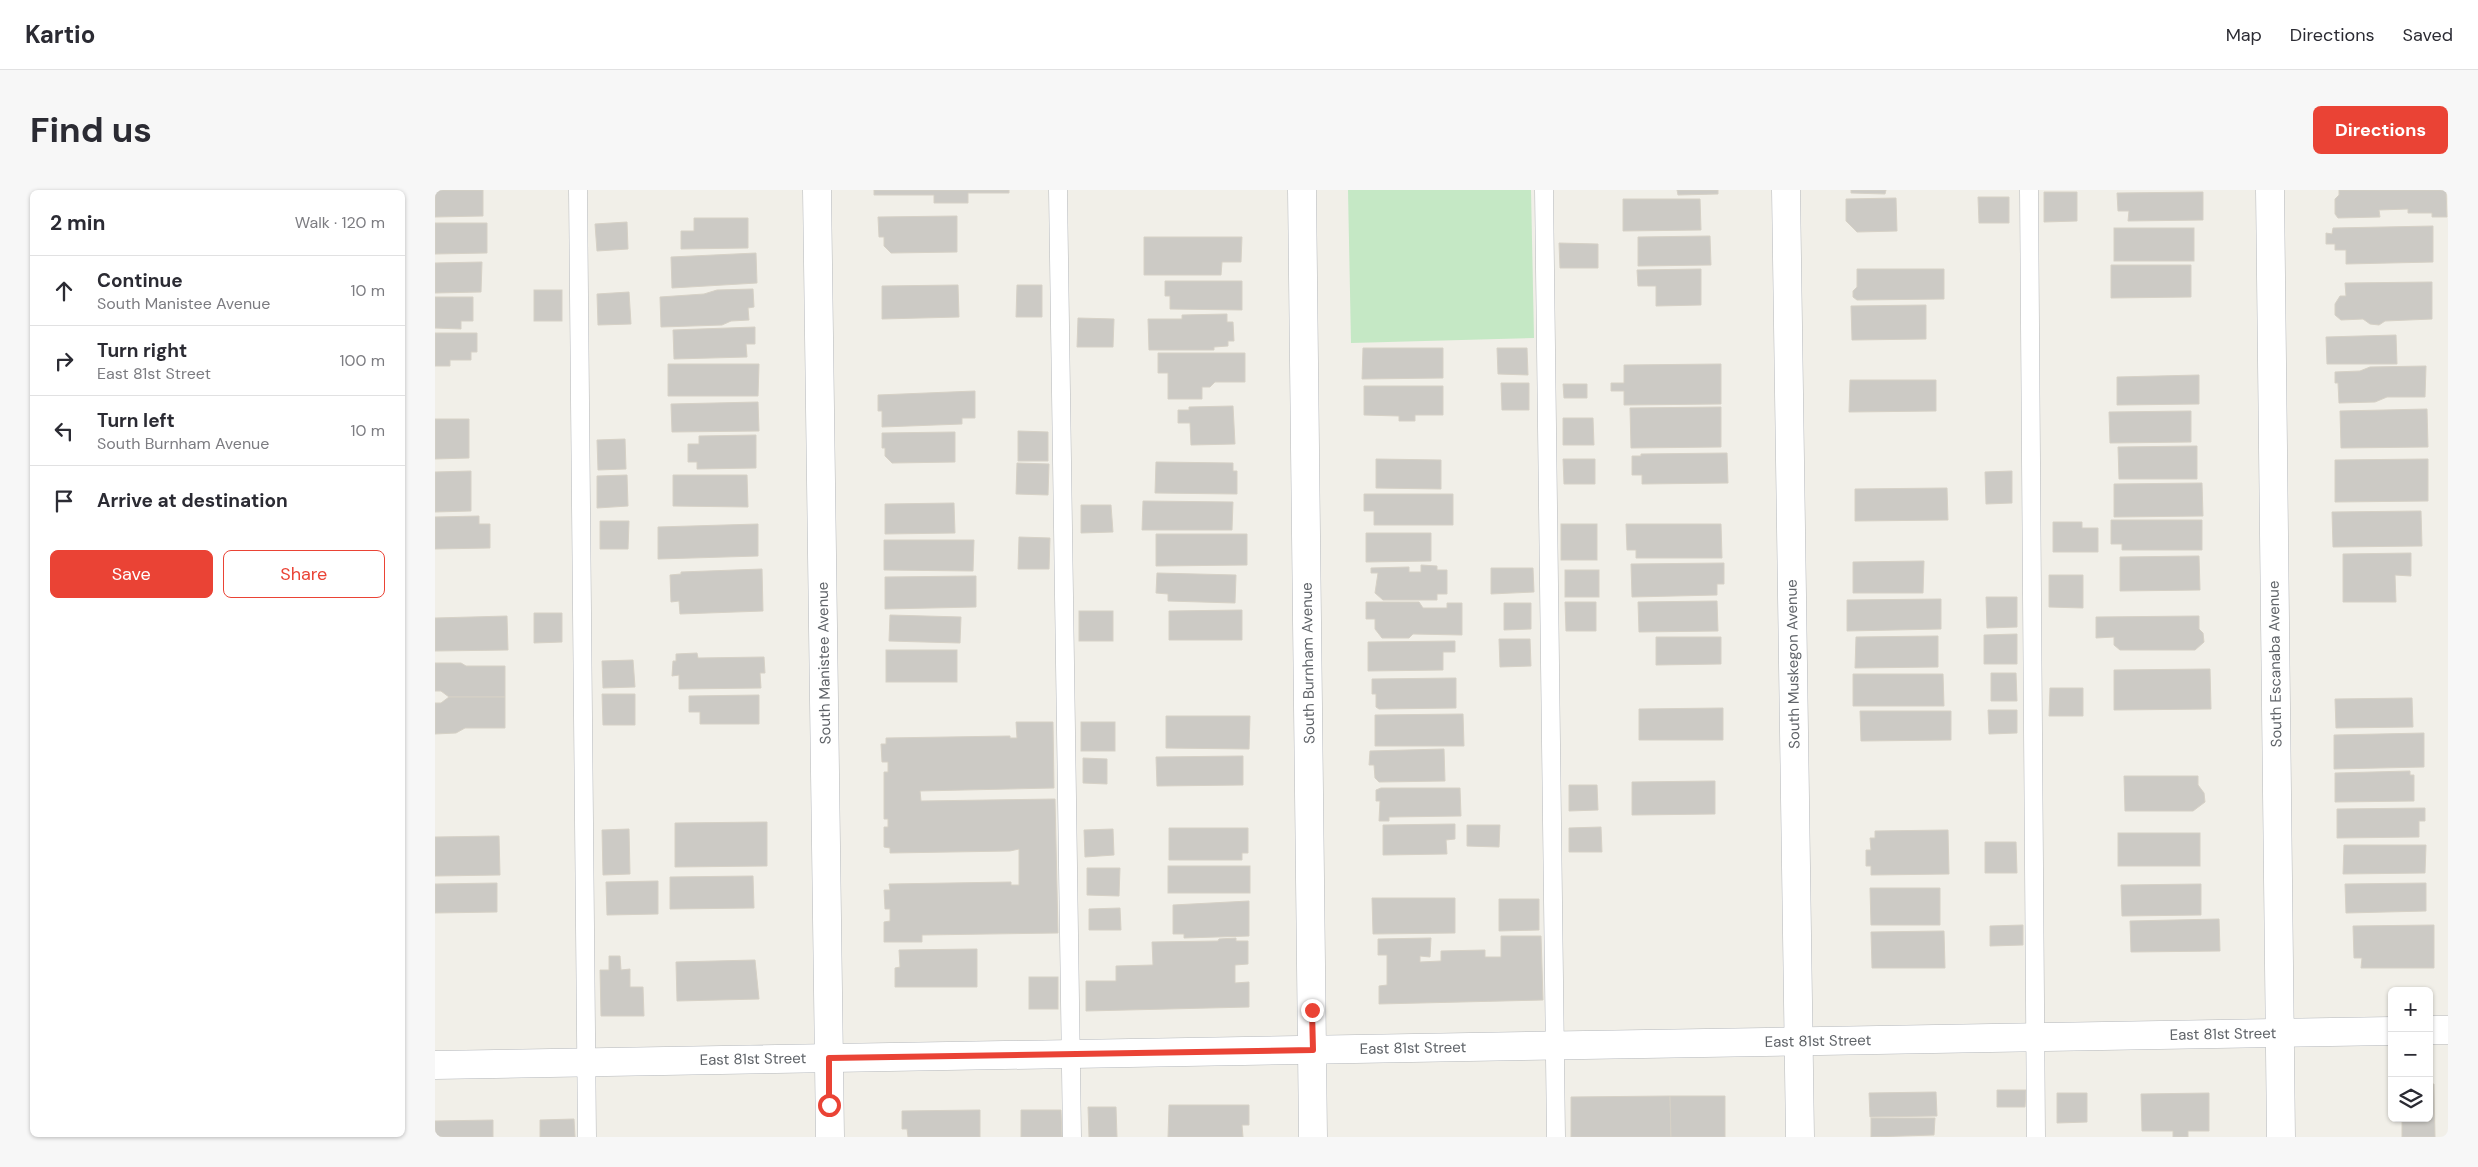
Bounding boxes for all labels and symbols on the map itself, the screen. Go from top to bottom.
street label: South Muskegon Avenue [1782,579,1804,749]
street label: South Escanaba Avenue [2264,580,2286,748]
street label: South Manistee Avenue [813,582,835,744]
street label: South Burnham Avenue [1297,582,1319,744]
route end [1301,999,1324,1022]
street label: East 81st Street [2169,1023,2277,1045]
street label: East 81st Street [1764,1030,1872,1052]
street label: East 81st Street [1359,1037,1467,1059]
street label: East 81st Street [699,1048,807,1070]
route start [818,1094,841,1117]

